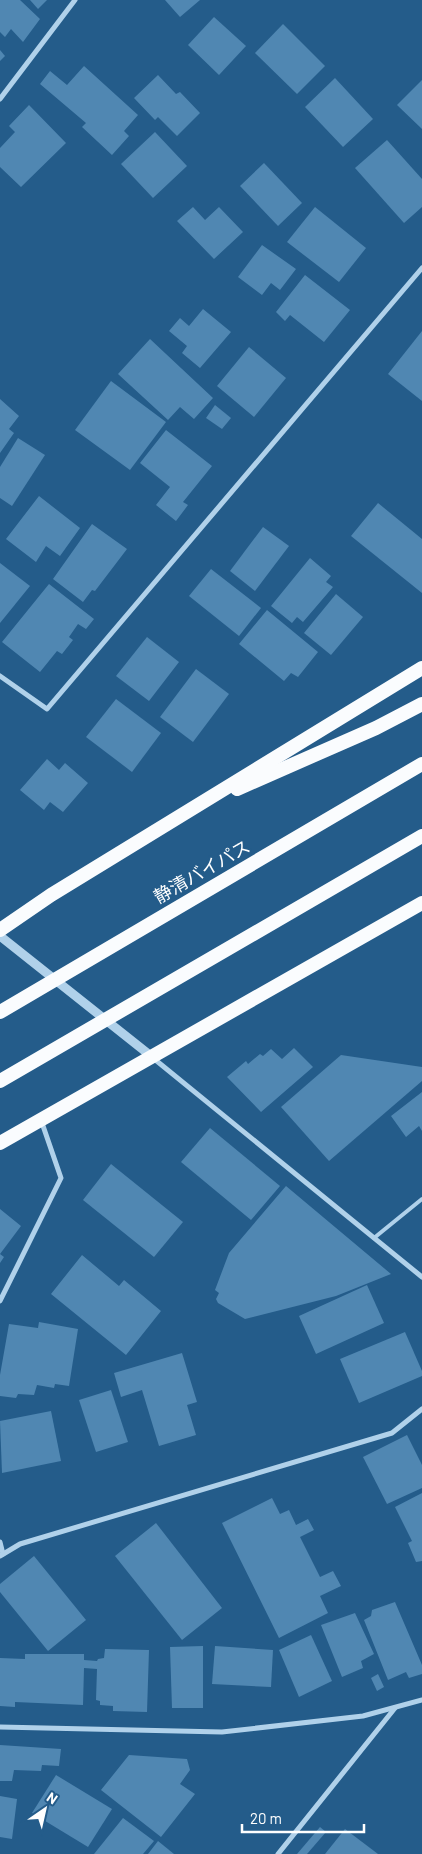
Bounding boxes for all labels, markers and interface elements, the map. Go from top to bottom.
street label: 静清バイパス [149,835,254,908]
north arrow [20,1784,70,1834]
text: N [44,1788,61,1807]
scale bar [242,1802,364,1834]
text: 20 m [250,1809,282,1827]

